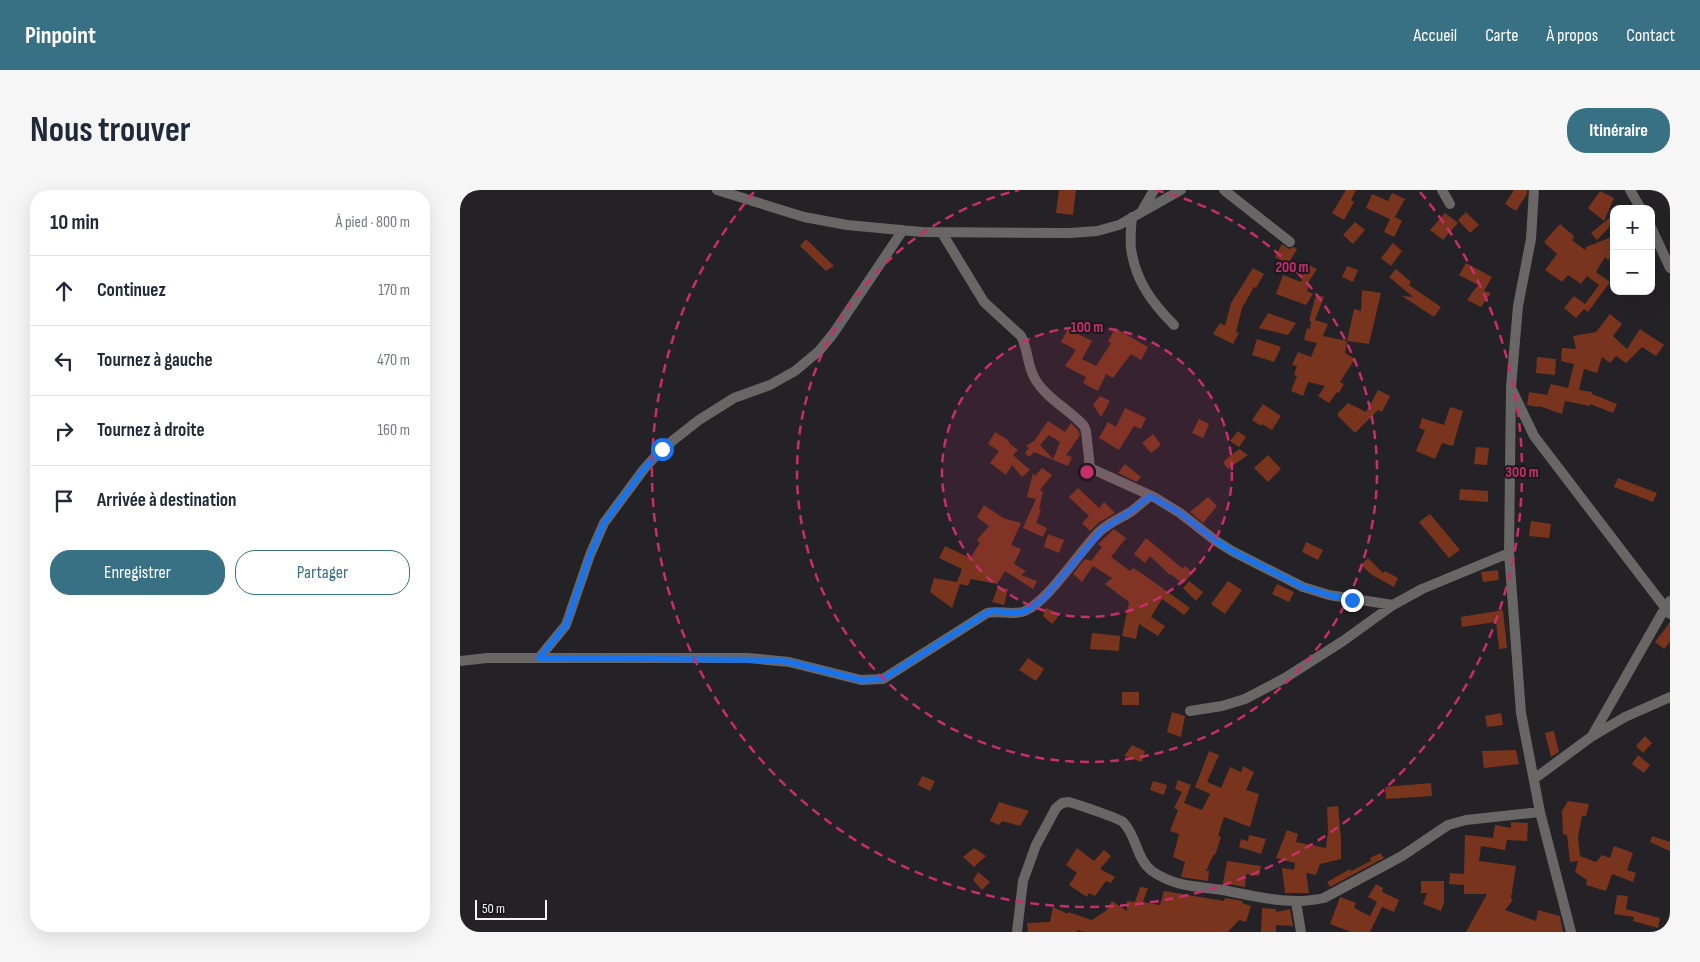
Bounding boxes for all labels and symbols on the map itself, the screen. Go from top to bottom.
text: 200 m [1275,258,1309,277]
text: 100 m [1071,318,1103,337]
route start [651,438,674,461]
centre of rings [1078,463,1096,481]
text: 300 m [1505,463,1539,482]
route end [1341,589,1364,612]
scale bar [475,897,548,920]

